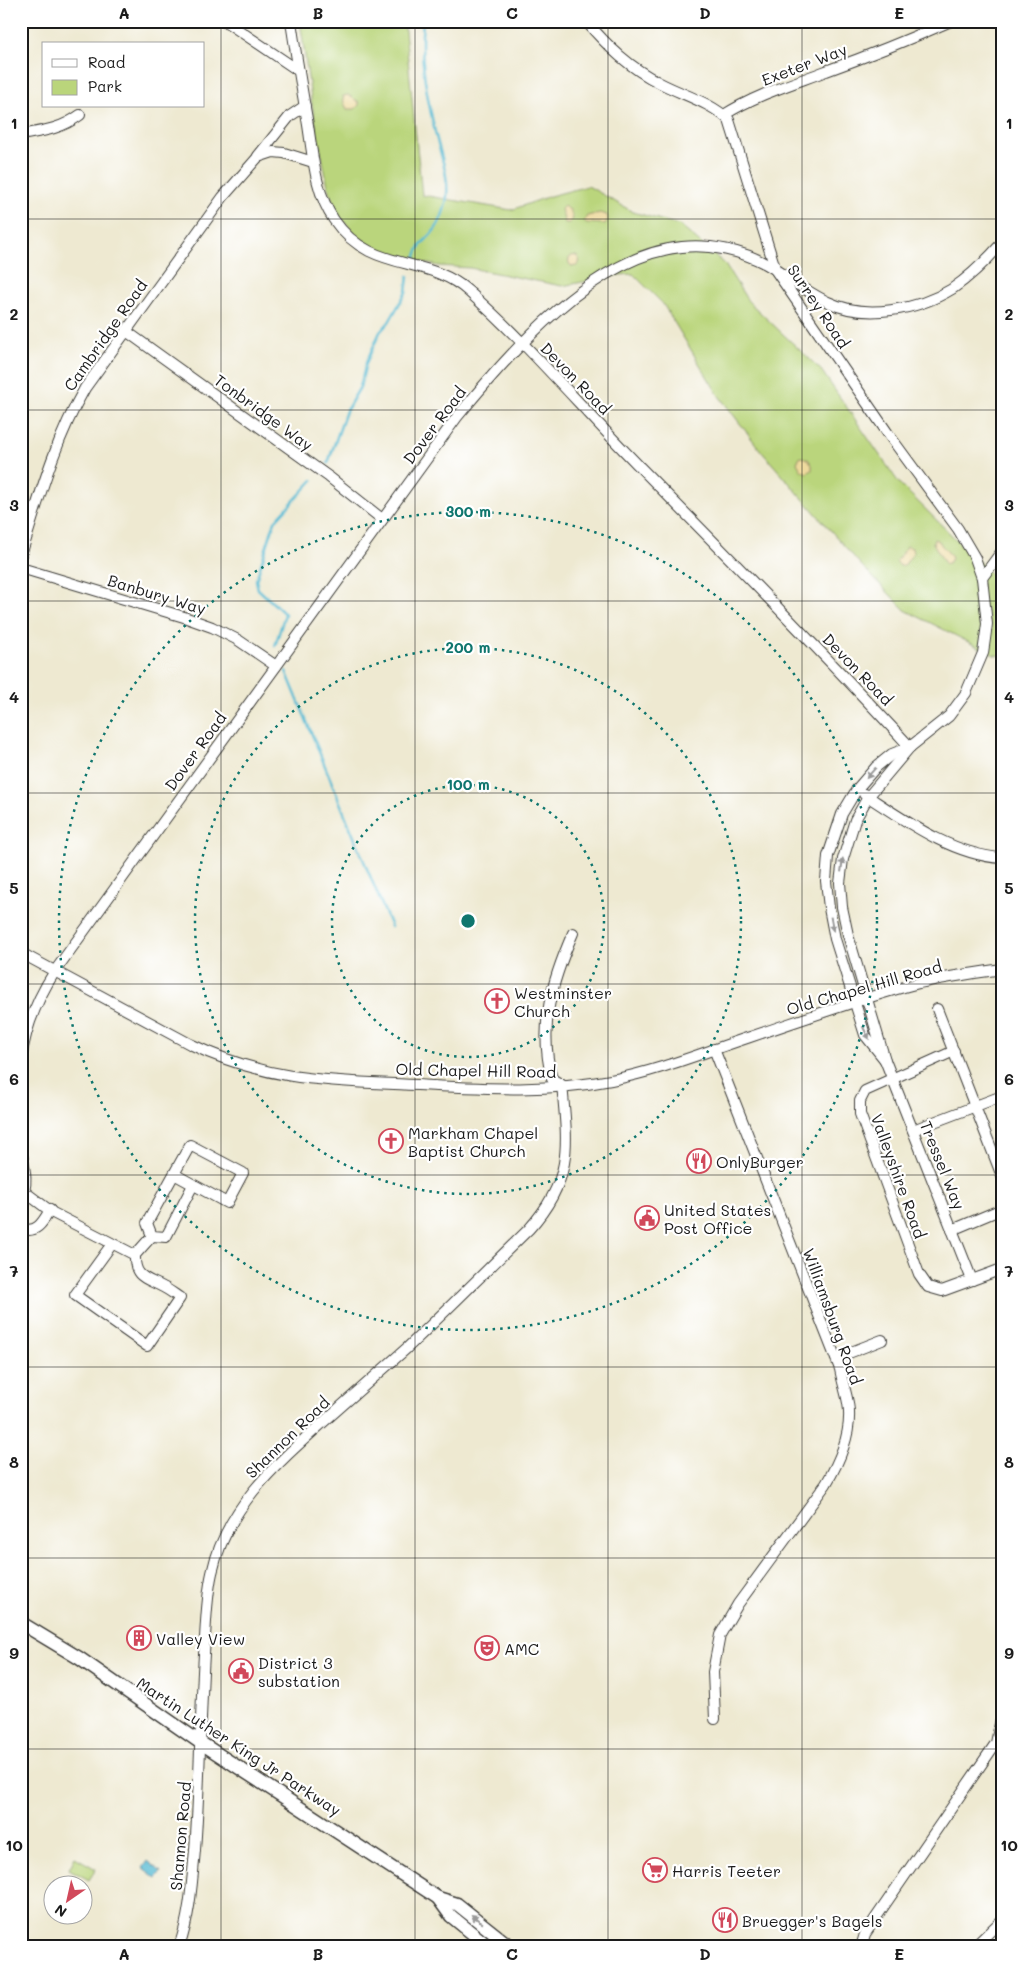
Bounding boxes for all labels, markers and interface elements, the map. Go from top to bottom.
text: A [118,2,130,23]
text: B [313,2,323,23]
text: C [506,2,518,23]
text: D [699,2,711,23]
text: E [894,2,904,23]
street label: Exeter Way [758,38,850,90]
legend [42,42,205,108]
text: Road [88,52,125,72]
text: Park [88,76,122,96]
text: 1 [10,112,18,133]
text: 1 [1005,112,1013,133]
street label: Surrey Road [783,260,855,352]
street label: Cambridge Road [59,275,151,395]
text: 2 [10,303,19,324]
text: 2 [1005,303,1014,324]
street label: Devon Road [536,337,616,419]
street label: Tonbridge Way [210,369,318,455]
street label: Dover Road [398,382,470,468]
text: 3 [9,494,19,515]
text: 3 [1004,494,1014,515]
text: 300 m [445,501,491,521]
street label: Banbury Way [105,569,209,619]
street label: Devon Road [818,628,898,710]
text: 200 m [446,637,491,657]
text: 4 [9,686,19,707]
text: 4 [1004,686,1014,707]
street label: Dover Road [160,708,230,794]
one-way arrow [865,767,876,780]
text: 100 m [446,774,490,794]
one-way arrow [838,857,846,873]
text: 5 [9,877,19,898]
text: 5 [1004,877,1014,898]
centre of rings [459,912,477,930]
one-way arrow [828,916,836,932]
street label: Old Chapel Hill Road [784,955,944,1019]
place label: Westminster Church [514,982,612,1021]
church icon: Westminster Church [484,988,510,1014]
one-way arrow [862,1026,870,1041]
street label: Old Chapel Hill Road [396,1058,556,1082]
text: 6 [9,1068,19,1089]
text: 6 [1004,1068,1014,1089]
street label: Valleyshire Road [867,1111,931,1241]
street label: Tressel Way [916,1118,970,1212]
place label: Markham Chapel Baptist Church [408,1122,538,1161]
church icon: Markham Chapel Baptist Church [378,1128,404,1154]
restaurant icon: OnlyBurger [686,1148,712,1174]
place label: OnlyBurger [716,1151,804,1172]
place label: United States Post Office [664,1199,771,1238]
public building icon: United States Post Office [634,1205,660,1231]
street label: Williamsburg Road [799,1245,867,1387]
text: 7 [10,1260,19,1281]
text: 7 [1005,1260,1014,1281]
street label: Shannon Road [240,1392,334,1482]
text: 8 [9,1451,19,1472]
text: 8 [1004,1451,1014,1472]
building icon: Valley View [126,1625,152,1651]
place label: Valley View [156,1628,245,1649]
theatre icon: AMC [474,1635,500,1661]
place label: AMC [504,1638,539,1659]
text: 9 [9,1642,19,1663]
text: 9 [1004,1642,1014,1663]
place label: District 3 substation [258,1652,340,1691]
public building icon: District 3 substation [228,1658,254,1684]
street label: Martin Luther King Jr Parkway [133,1672,345,1820]
street label: Shannon Road [165,1781,195,1891]
text: 10 [5,1834,23,1855]
text: 10 [1000,1834,1018,1855]
supermarket icon: Harris Teeter [642,1857,668,1883]
place label: Harris Teeter [672,1860,781,1881]
north arrow [42,1876,92,1926]
text: N [51,1900,70,1922]
restaurant icon: Bruegger's Bagels [712,1907,738,1933]
place label: Bruegger's Bagels [742,1910,882,1931]
one-way arrow [471,1913,484,1924]
text: A [118,1943,130,1964]
text: B [313,1943,323,1964]
text: C [506,1943,518,1964]
text: D [699,1943,711,1964]
text: E [894,1943,904,1964]

